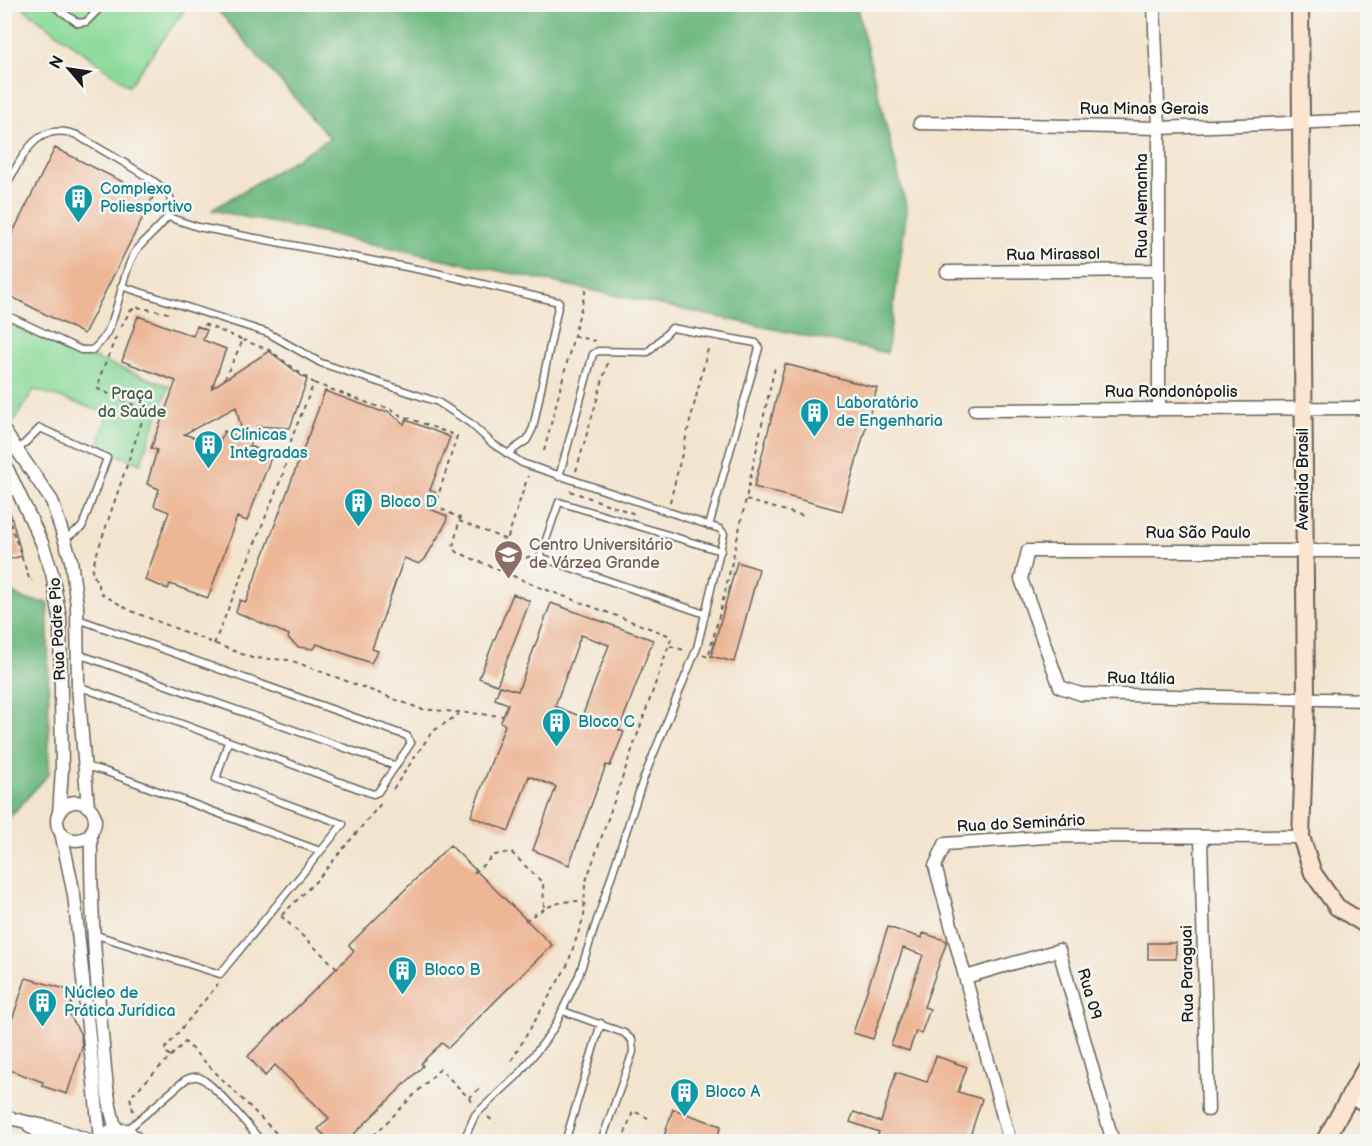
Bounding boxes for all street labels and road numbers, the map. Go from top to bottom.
street label: Rua Minas Gerais [1079,100,1209,119]
street label: Rua Alemanha [1133,153,1152,259]
street label: Rua Mirassol [1006,245,1100,265]
street label: Rua Rondonópolis [1104,383,1238,402]
street label: Avenida Brasil [1294,428,1313,530]
street label: Rua São Paulo [1145,524,1251,543]
street label: Rua Padre Pio [46,577,70,681]
street label: Rua Itália [1107,669,1175,689]
street label: Rua do Seminário [956,811,1086,837]
street label: Rua Paraguai [1178,925,1198,1023]
street label: Rua 09 [1073,966,1105,1022]

